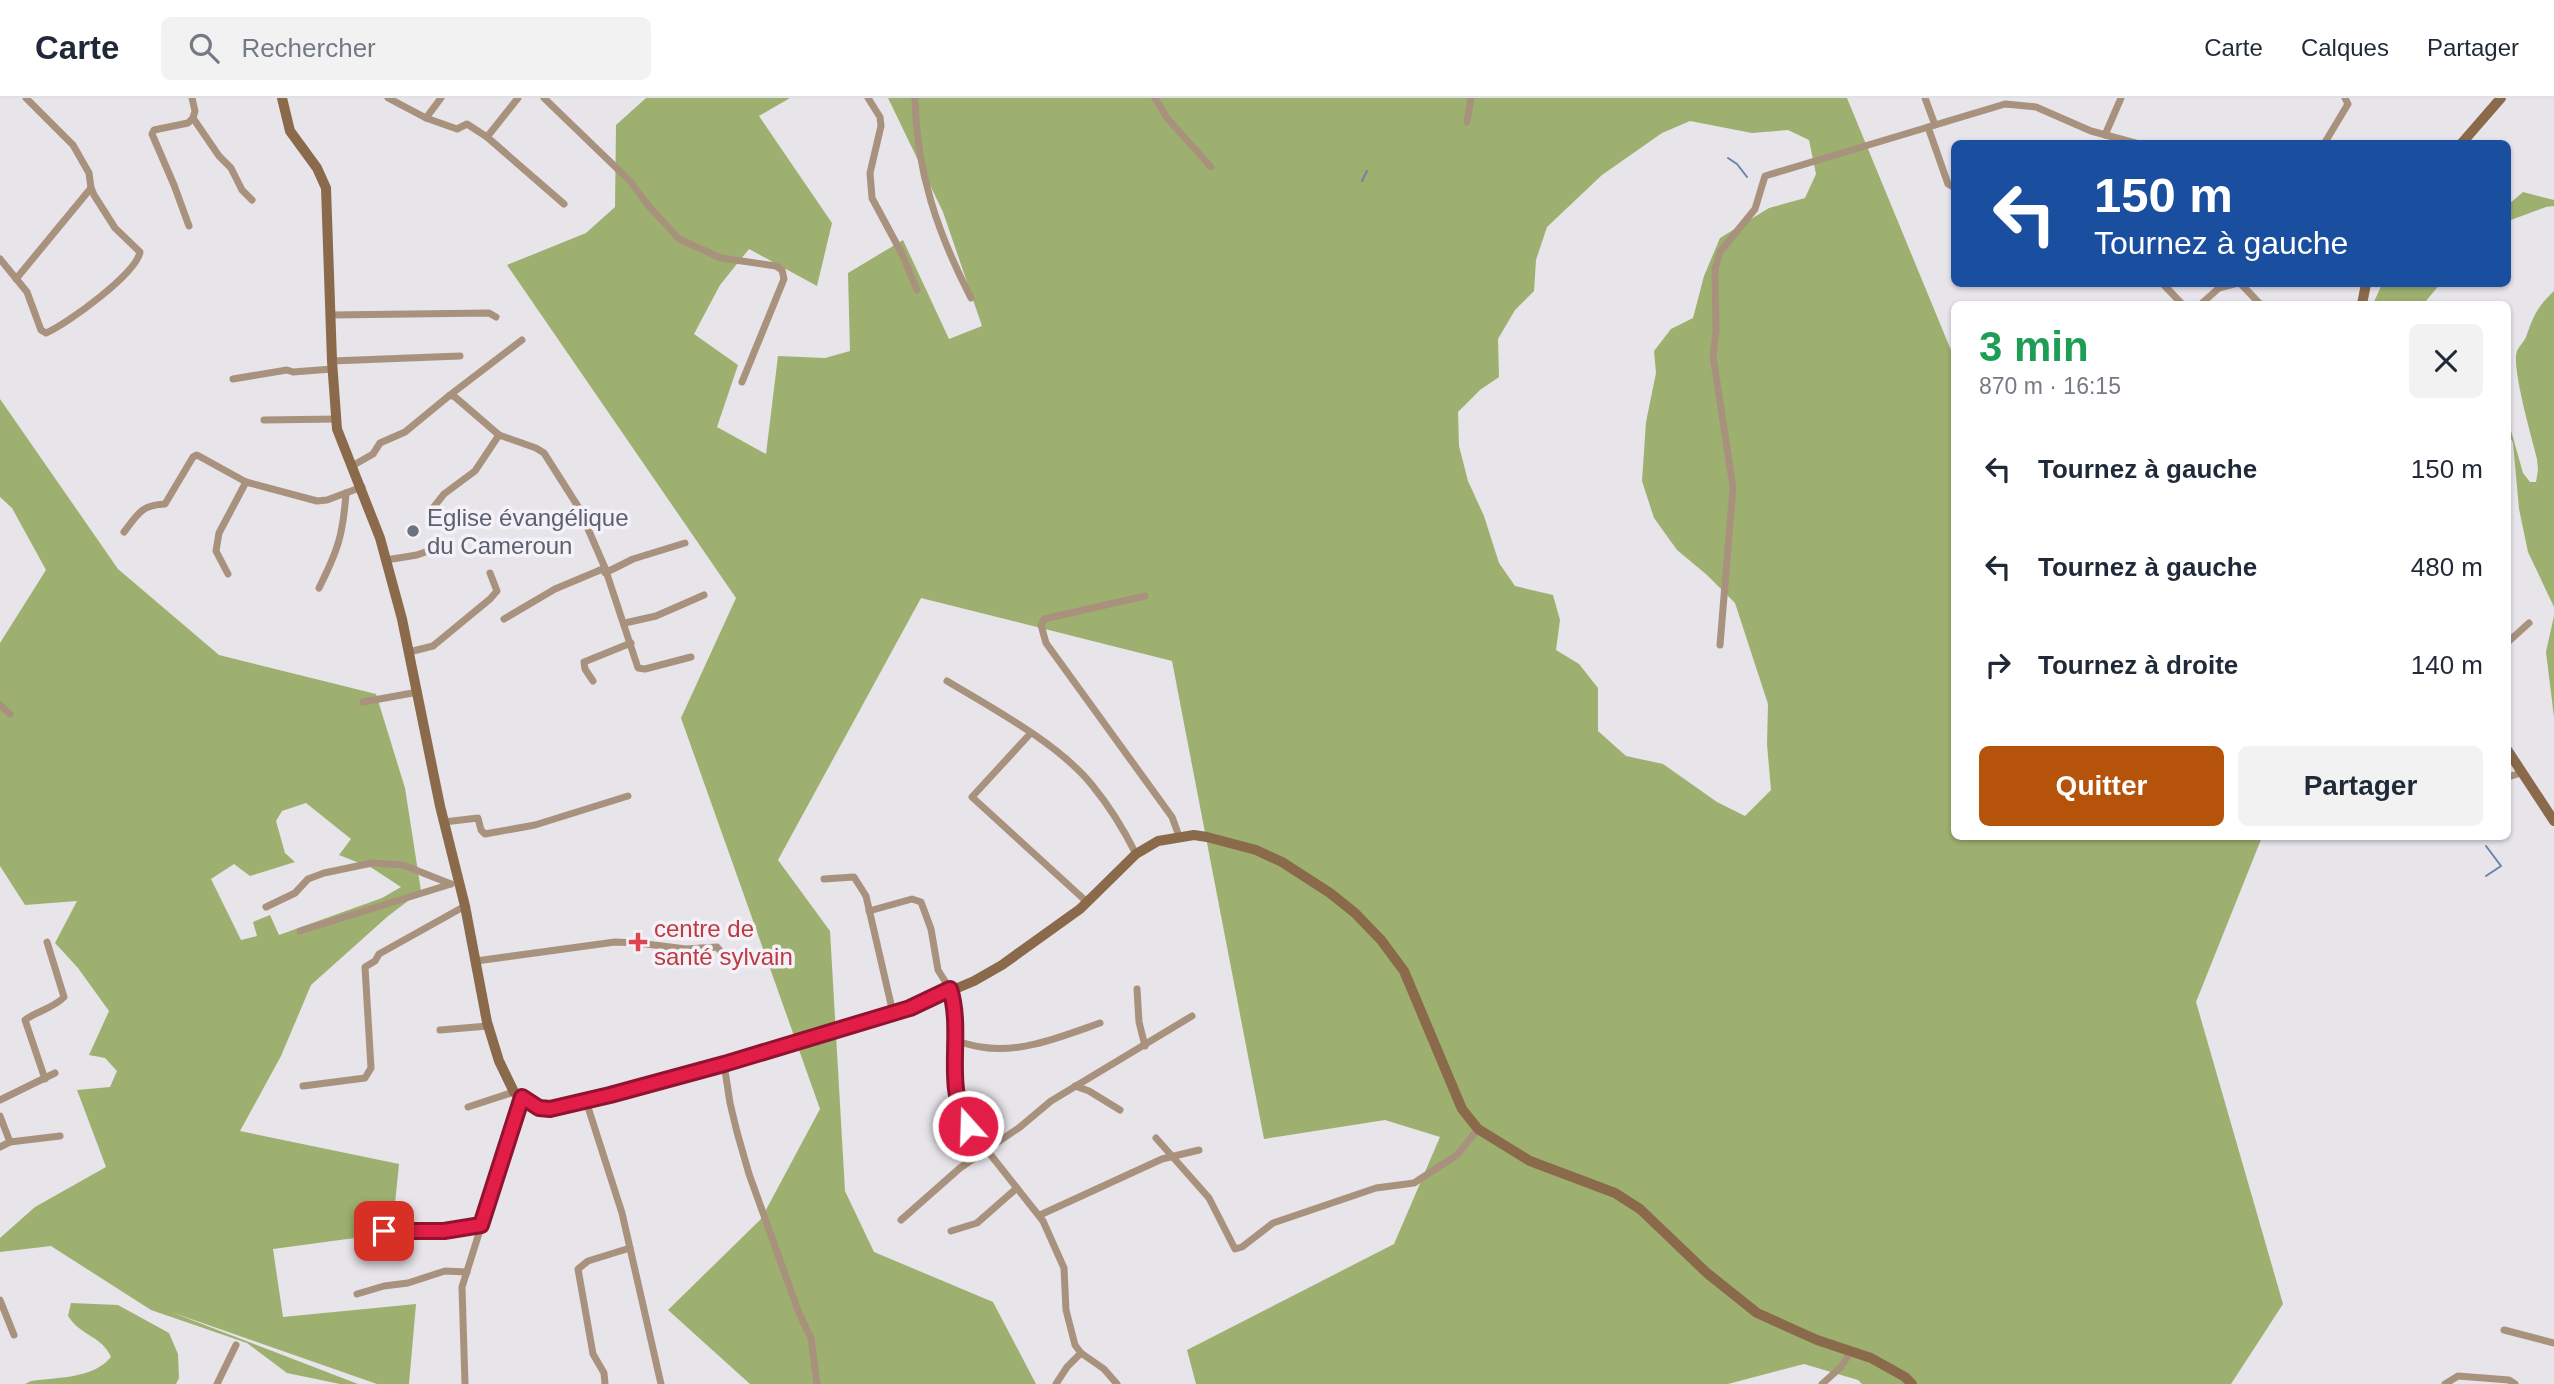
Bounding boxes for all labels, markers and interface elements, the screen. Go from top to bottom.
search box [161,17,651,80]
text: Carte [35,29,119,66]
icon: search [185,29,223,67]
text: Rechercher [241,33,376,63]
text: Carte [2204,34,2263,61]
text: Calques [2301,34,2389,61]
text: Partager [2427,34,2519,61]
icon: left [1979,168,2070,259]
text: 150 m [2094,168,2233,222]
text: Tournez à gauche [2094,225,2348,261]
text: 3 min [1979,323,2089,370]
button: close [2409,324,2483,398]
text: 870 m · 16:15 [1979,373,2121,399]
icon: left [1979,450,2017,488]
text: Tournez à gauche [2038,454,2257,484]
text: 150 m [2411,454,2483,484]
place label: Eglise évangélique du Cameroun [427,504,628,559]
marker: Eglise évangélique du Cameroun [405,523,421,539]
icon: left [1979,548,2017,586]
text: Tournez à gauche [2038,552,2257,582]
text: 480 m [2411,552,2483,582]
icon: right [1979,646,2017,684]
text: Tournez à droite [2038,650,2238,680]
text: 140 m [2411,650,2483,680]
button: Quitter [1979,746,2224,826]
button: Partager [2238,746,2483,826]
place label: centre de santé sylvain [654,915,793,970]
marker: centre de santé sylvain [628,932,648,952]
position arrow [931,1089,1005,1163]
pin [354,1201,414,1261]
icon: arrive [365,1212,403,1250]

